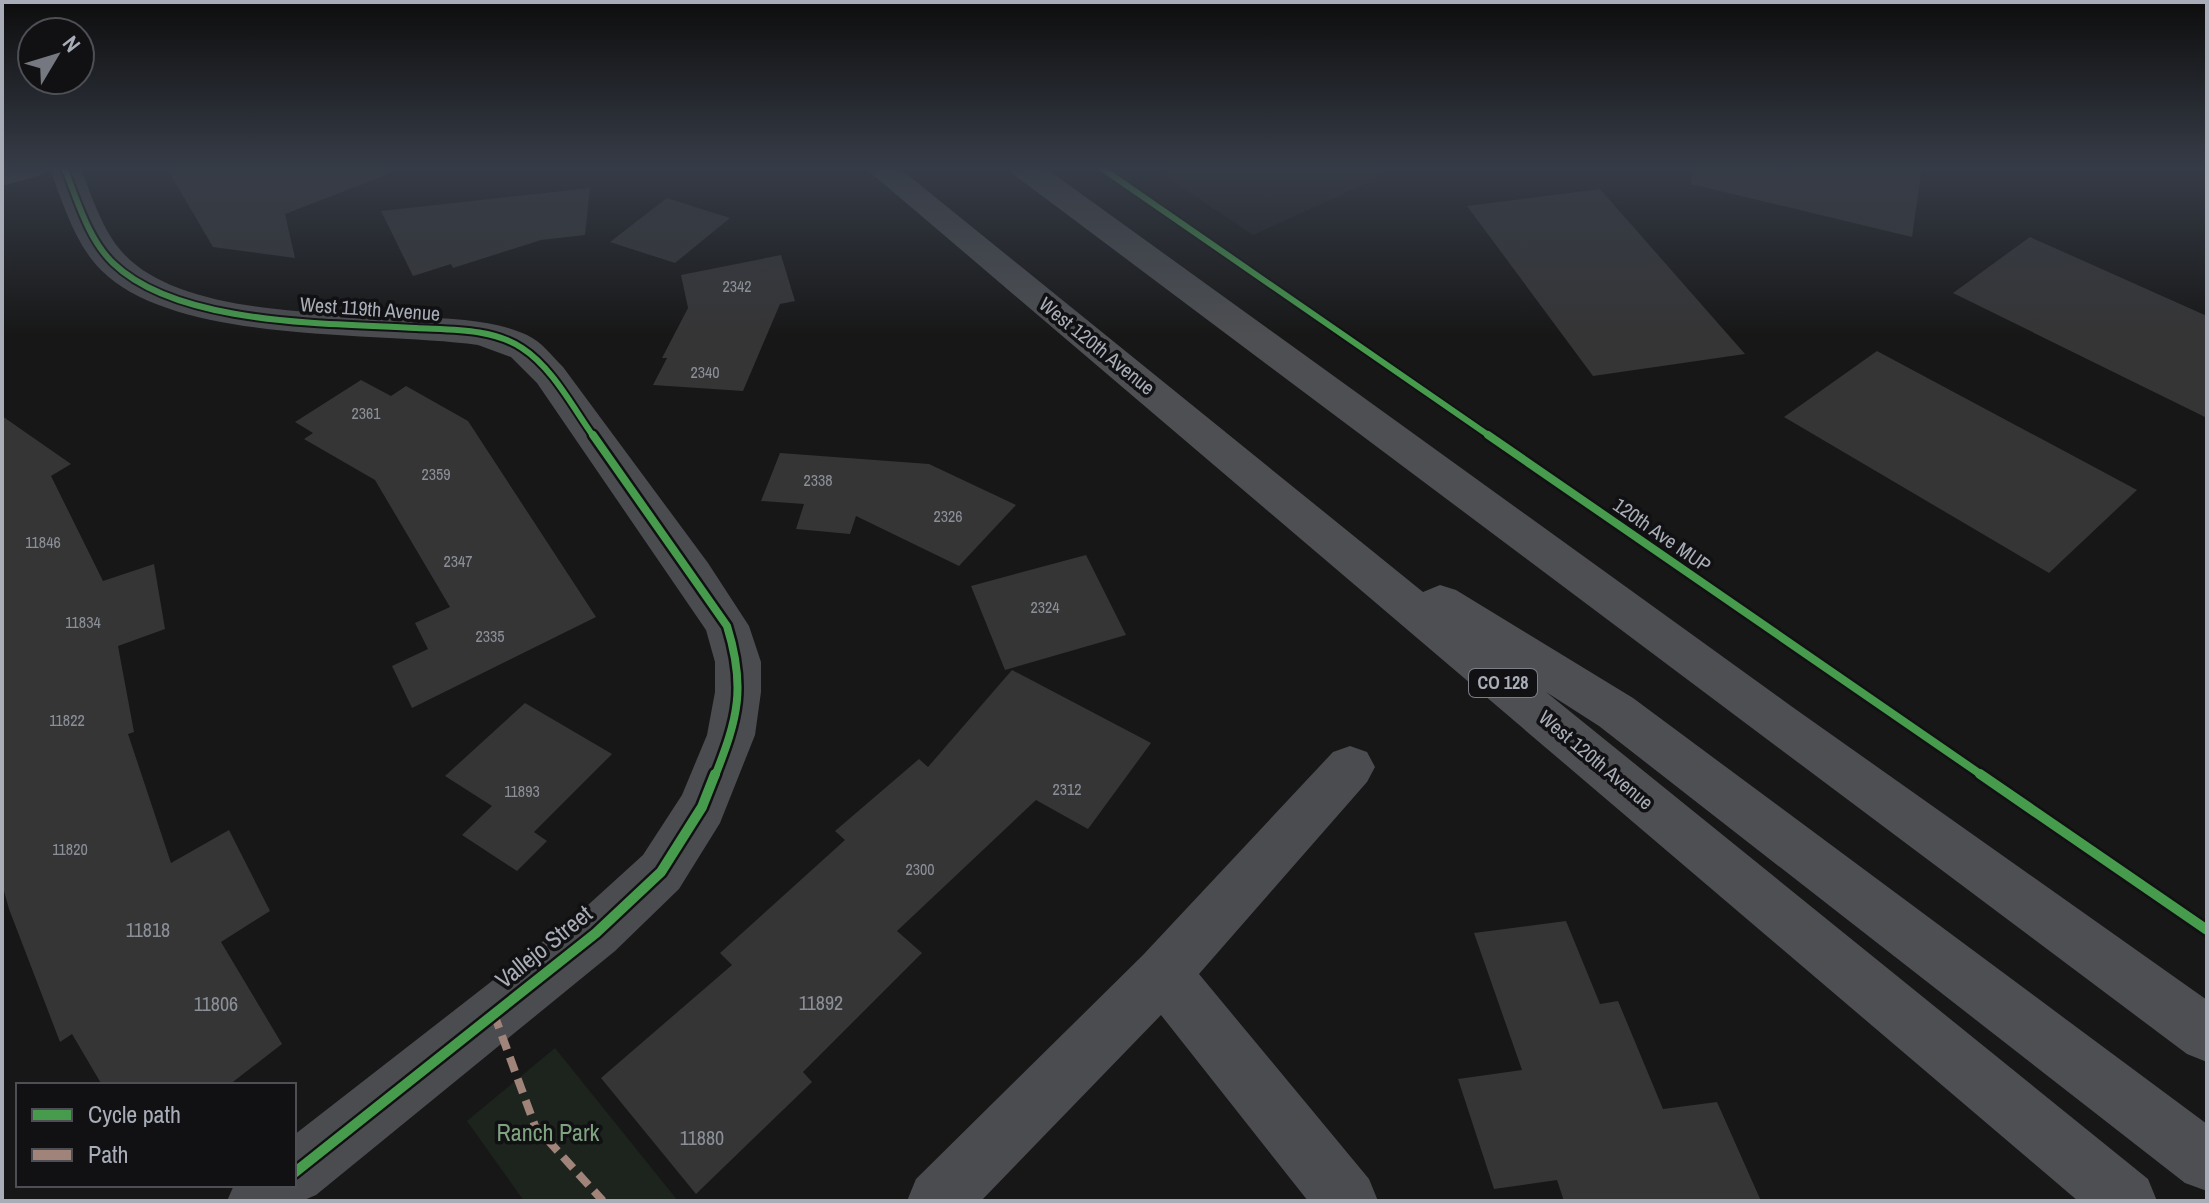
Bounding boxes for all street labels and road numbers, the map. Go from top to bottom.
street label: West 119th Avenue [299,290,441,327]
street label: West 120th Avenue [1034,291,1161,401]
street label: 120th Ave MUP [1608,491,1717,578]
road number: CO 128 [1469,669,1537,697]
street label: West 120th Avenue [1533,704,1659,815]
street label: Vallejo Street [488,897,599,995]

